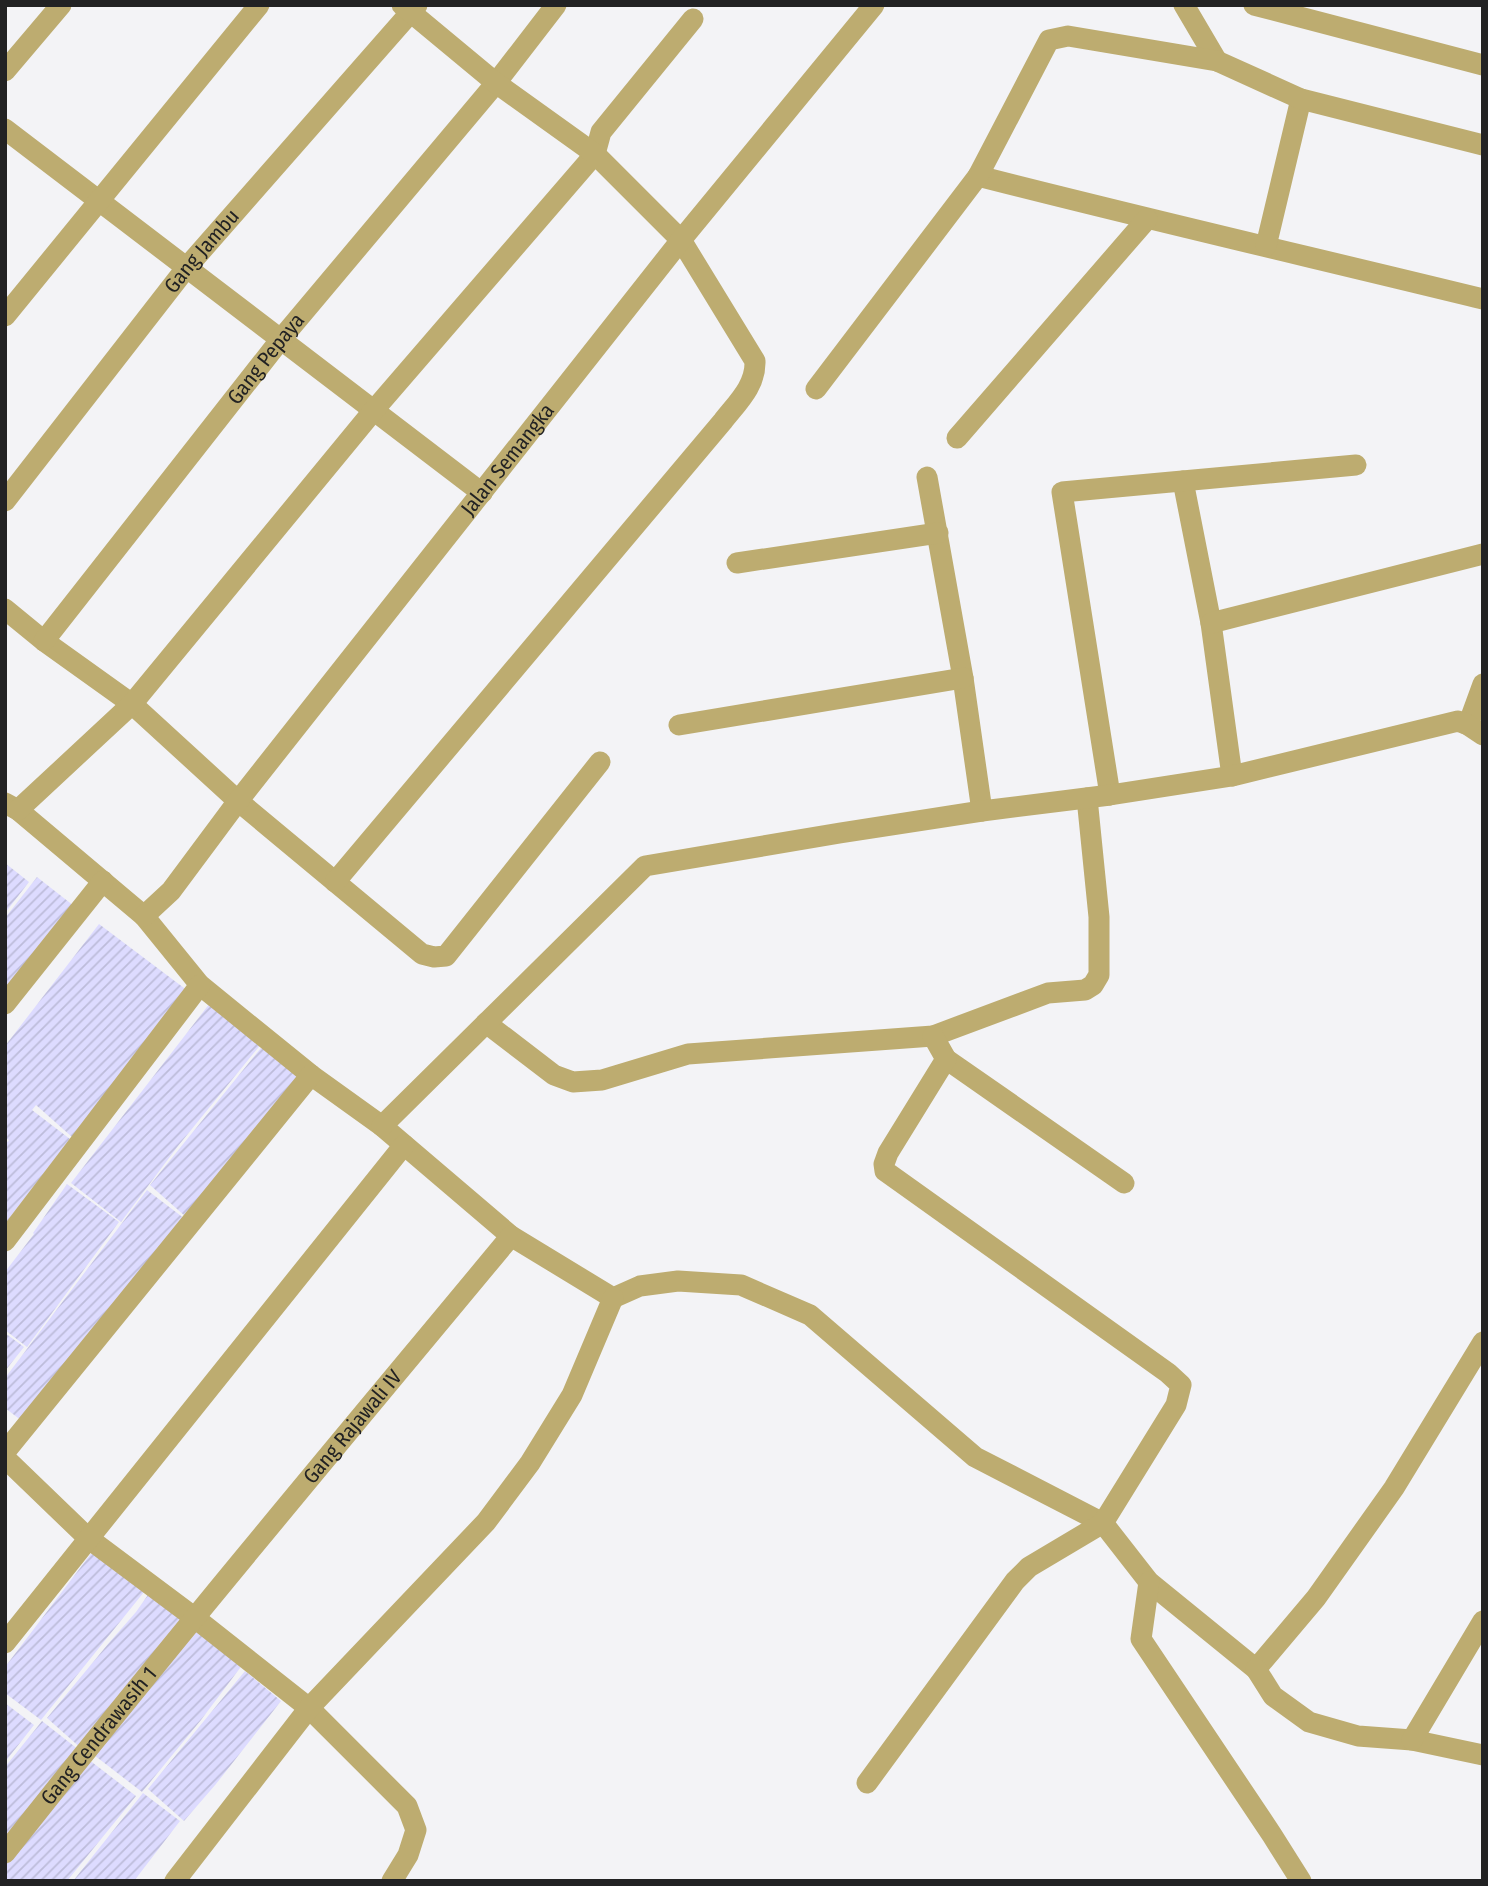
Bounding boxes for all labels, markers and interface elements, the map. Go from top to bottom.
street label: Gang Jambu [158,204,245,298]
street label: Gang Pepaya [222,308,310,410]
street label: Jalan Semangka [455,398,560,521]
street label: Gang Rajawali IV [298,1364,408,1489]
street label: Gang Cendrawasih 1 [35,1661,162,1810]

